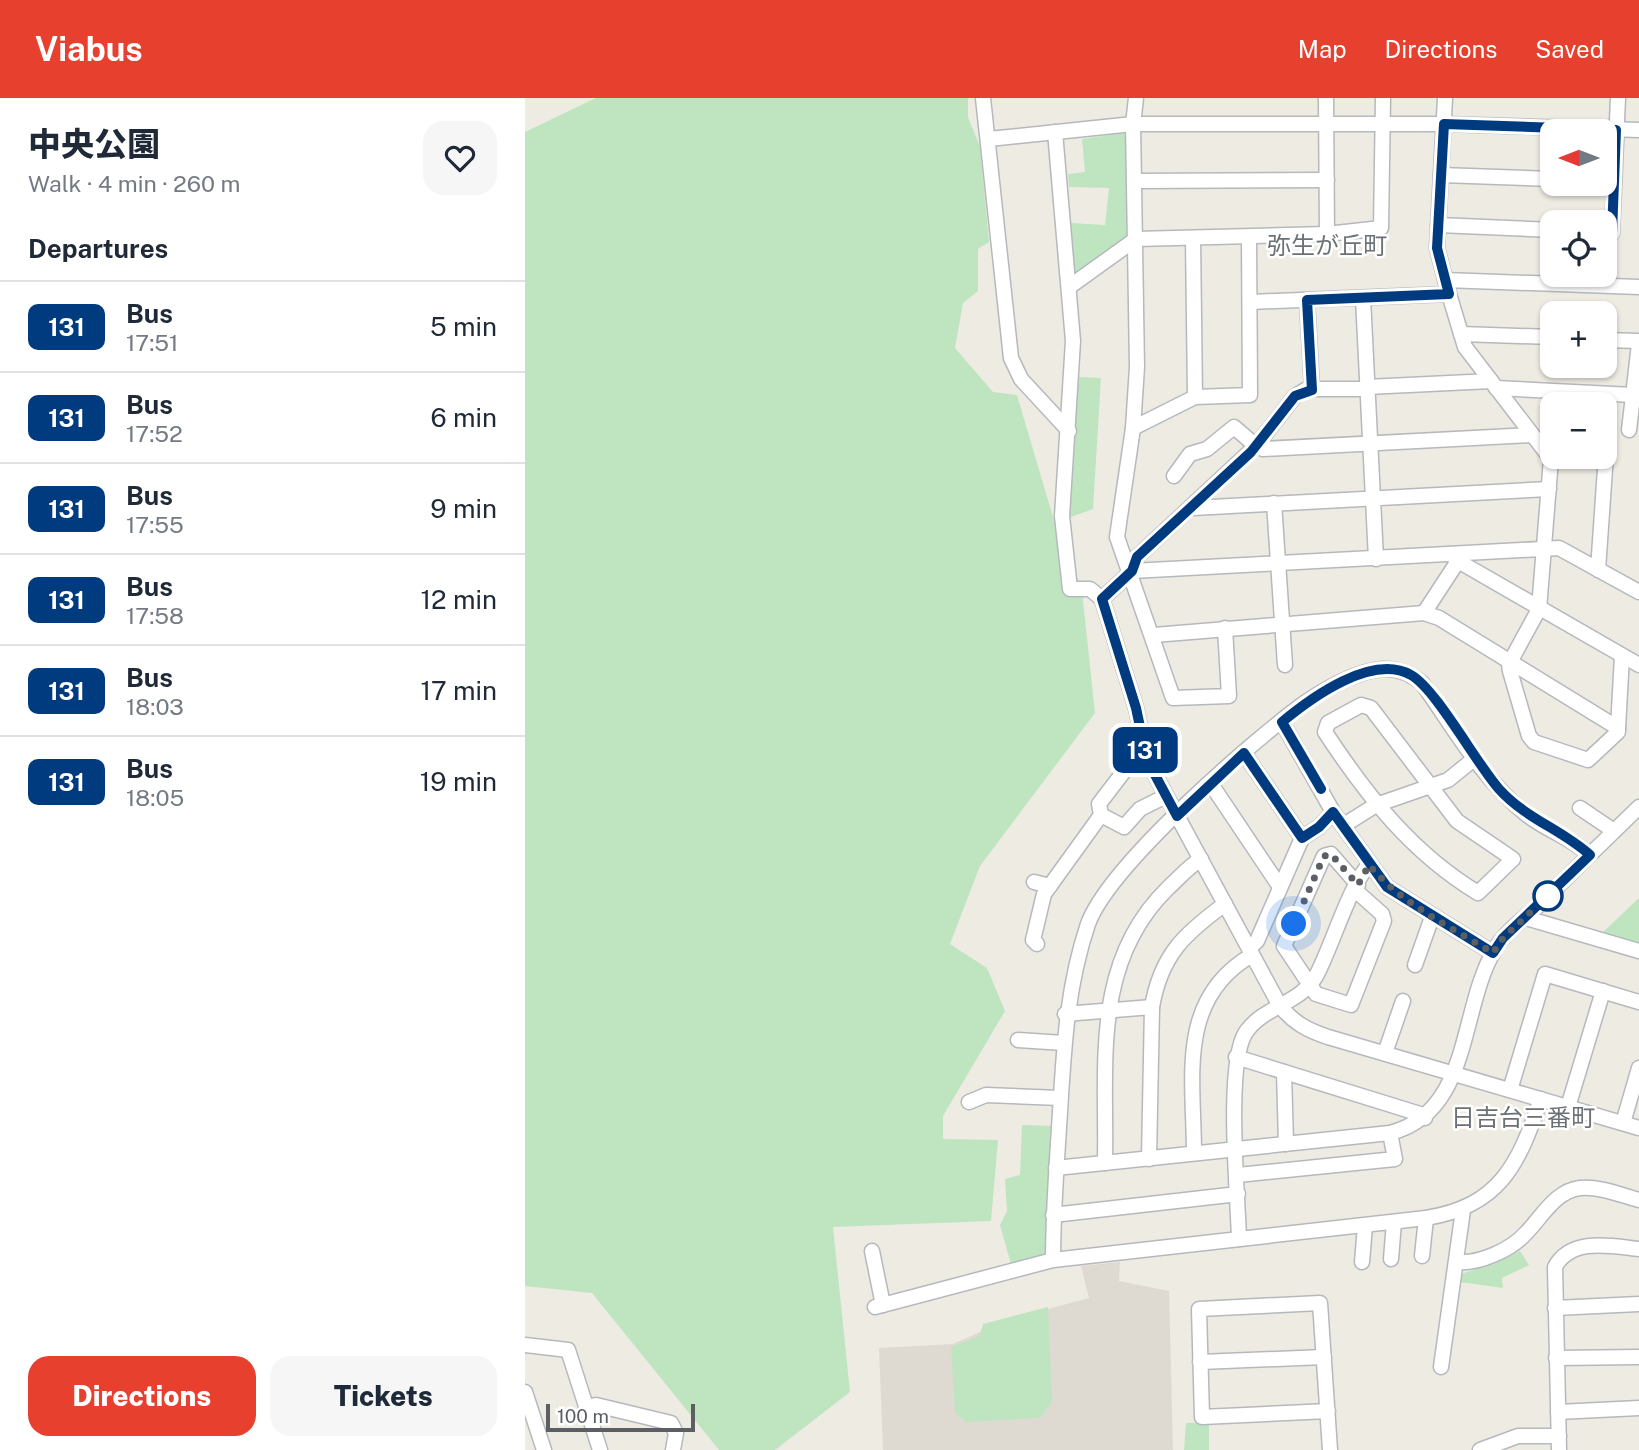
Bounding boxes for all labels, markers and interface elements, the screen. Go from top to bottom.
text: Viabus [35,30,143,68]
text: Map [1298,35,1347,63]
text: Directions [1385,35,1497,63]
text: Saved [1535,35,1604,63]
north arrow [1540,119,1617,196]
map controls [1540,119,1617,469]
button: heart [423,121,497,195]
text: 中央公園 [28,125,160,163]
text: Walk · 4 min · 260 m [28,170,241,197]
button: locate [1540,210,1617,287]
district label: 弥生が丘町 [1267,231,1387,259]
text: Departures [28,233,168,264]
text: Bus [126,298,173,329]
button: + [1540,301,1617,378]
text: 5 min [430,311,497,342]
text: 131 [48,313,85,341]
text: 17:51 [126,329,178,356]
text: Bus [126,389,173,420]
button: − [1540,392,1617,469]
text: 6 min [430,402,497,433]
text: 131 [48,404,85,432]
text: 17:52 [126,420,183,447]
text: Bus [126,480,173,511]
text: 9 min [430,493,497,524]
text: 131 [48,495,85,523]
text: 17:55 [126,511,184,538]
text: Bus [126,571,173,602]
text: 12 min [421,584,497,615]
text: 131 [48,586,85,614]
text: 17:58 [126,602,184,629]
text: Bus [126,662,173,693]
text: 17 min [420,675,497,706]
text: 131 [48,677,85,705]
text: 18:03 [126,693,184,720]
line badge: 131 [1105,727,1185,773]
text: 131 [1127,736,1163,764]
text: Bus [126,753,173,784]
text: 19 min [420,766,497,797]
text: 131 [48,768,85,796]
text: 18:05 [126,784,184,811]
unlabelled marker [1533,881,1563,911]
your location [1276,906,1311,941]
district label: 日吉台三番町 [1451,1103,1595,1131]
button: Directions [28,1356,256,1436]
button: Tickets [270,1356,497,1436]
scale bar [546,1401,695,1433]
text: 100 m [557,1405,609,1427]

